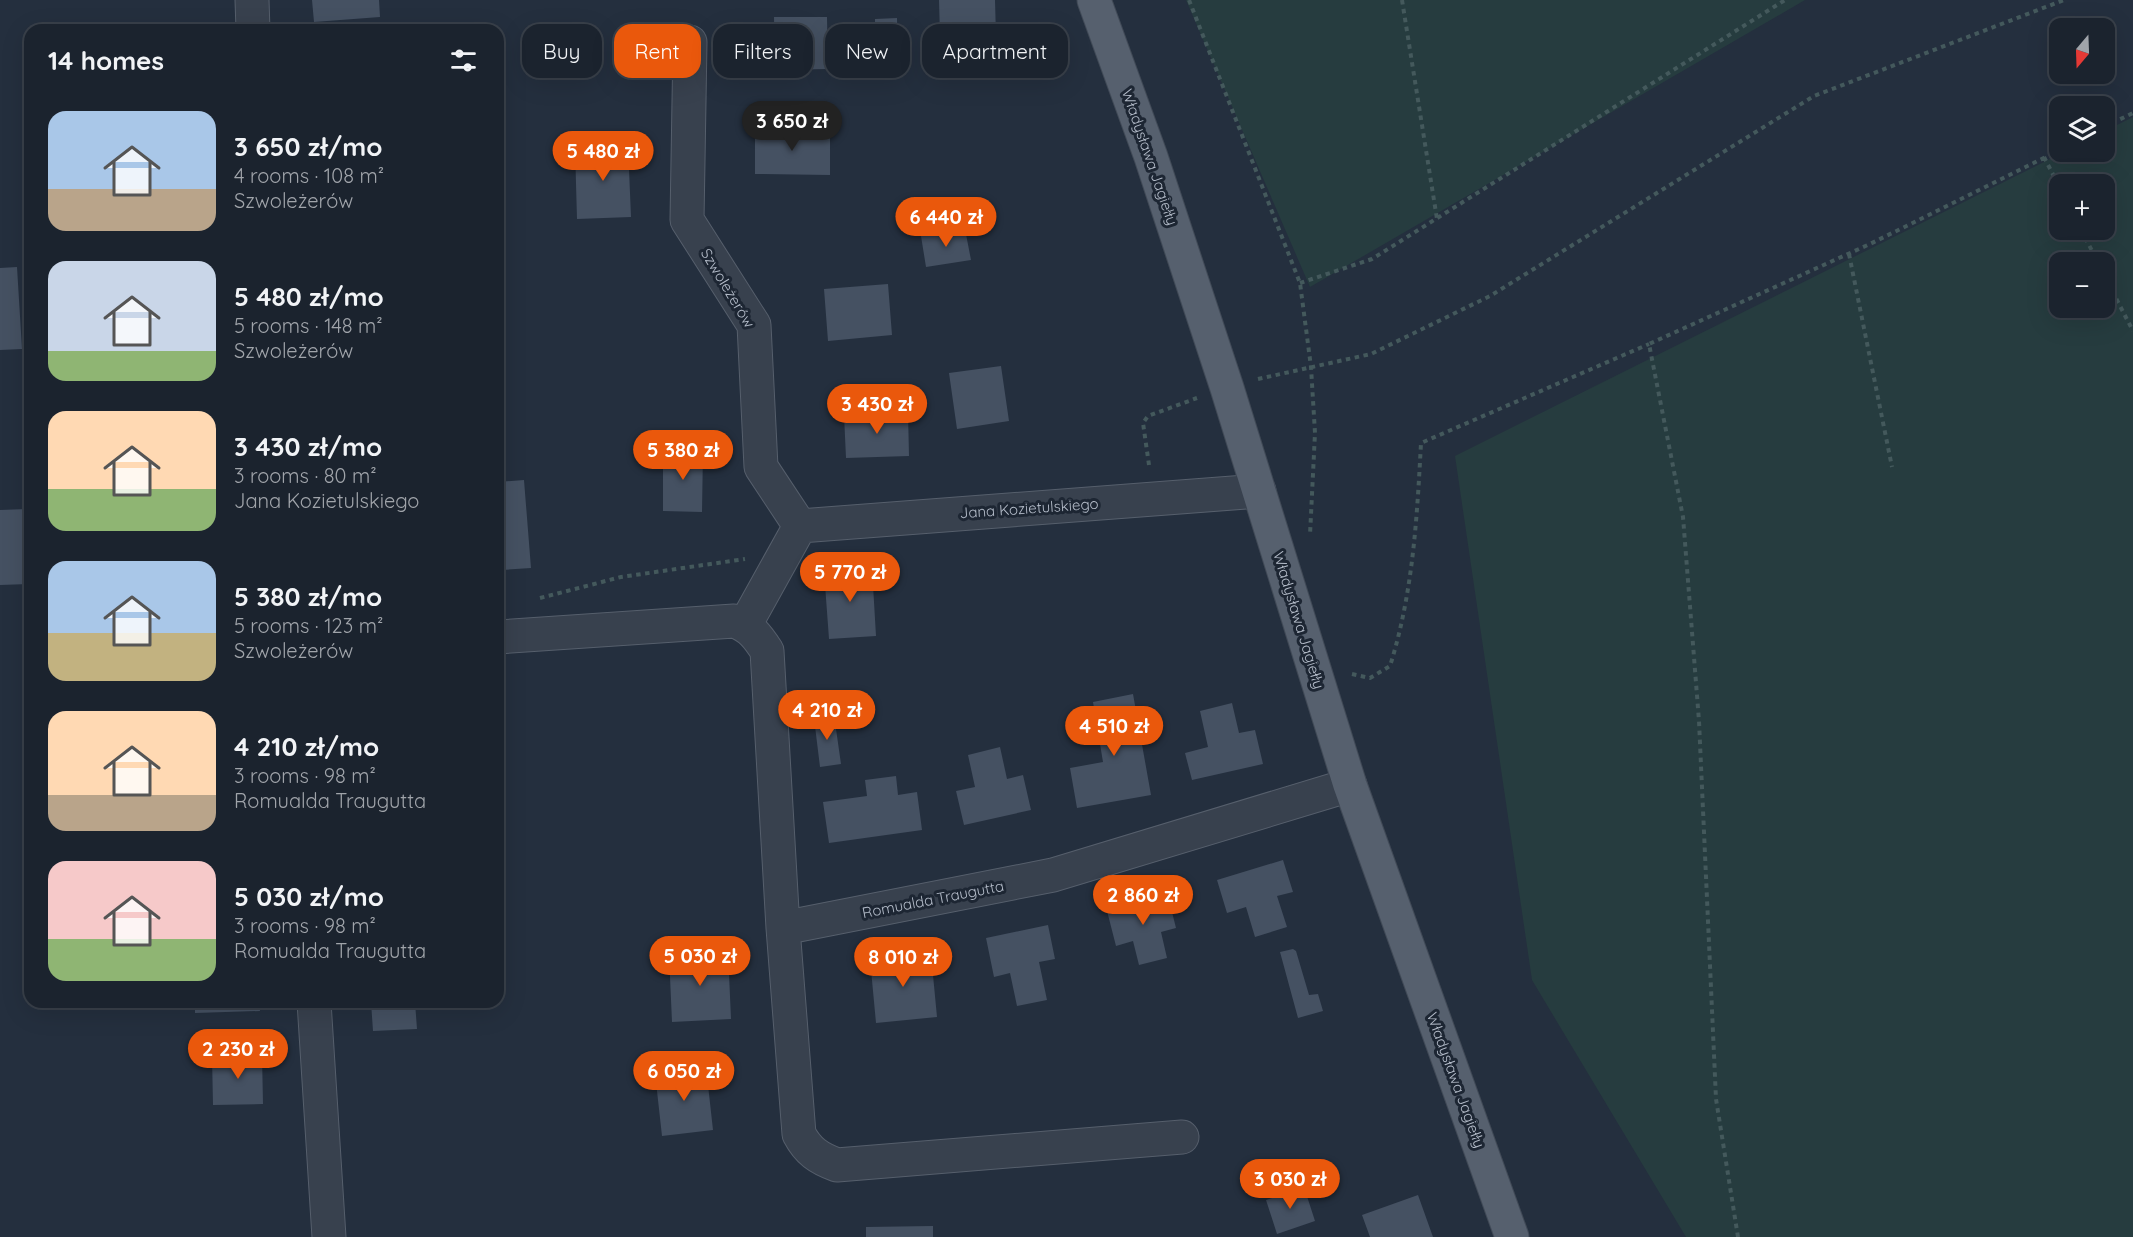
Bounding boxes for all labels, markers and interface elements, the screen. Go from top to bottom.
north arrow [2049,18,2115,84]
map controls [2049,18,2115,318]
chip: Buy [522,24,602,78]
chip: Rent [614,24,701,78]
chip: Filters [713,24,813,78]
chip: New [825,24,910,78]
chip: Apartment [922,24,1068,78]
text: 14 homes [48,44,164,77]
icon: filters [447,44,480,77]
street label: Władysława Jagiełły [1118,86,1182,228]
button: layers [2049,96,2115,162]
pin: 3 650 zł [730,101,854,152]
text: 3 650 zł [756,108,828,133]
text: 3 650 zł/mo [234,130,382,163]
pin: 5 480 zł [541,131,665,182]
icon: home [96,135,168,207]
text: 5 480 zł [567,138,639,163]
text: 4 rooms · 108 m² [234,163,384,188]
button: + [2049,174,2115,240]
text: Szwoleżerów [234,188,353,213]
pin: 6 440 zł [884,197,1008,248]
text: 6 440 zł [909,204,983,229]
street label: Szwoleżerów [697,245,759,331]
button: − [2049,252,2115,318]
text: 5 480 zł/mo [234,280,384,313]
icon: home [96,285,168,357]
text: 5 rooms · 148 m² [234,313,383,338]
text: Szwoleżerów [234,338,353,363]
pin: 3 430 zł [815,384,939,435]
text: 3 430 zł [841,391,913,416]
text: 3 430 zł/mo [234,430,382,463]
pin: 5 380 zł [621,430,745,481]
icon: home [96,435,168,507]
text: 5 380 zł [647,437,719,462]
text: 3 rooms · 80 m² [234,463,377,488]
text: Jana Kozietulskiego [234,488,419,513]
street label: Jana Kozietulskiego [959,494,1099,522]
street label: Władysława Jagiełły [1269,549,1329,691]
pin: 5 770 zł [788,552,912,603]
text: 5 770 zł [814,559,886,584]
text: 5 380 zł/mo [234,580,382,613]
icon: home [96,585,168,657]
text: 5 rooms · 123 m² [234,613,383,638]
text: Szwoleżerów [234,638,353,663]
pin: 4 210 zł [765,690,889,741]
text: 4 210 zł [792,697,862,722]
pin: 4 510 zł [1052,706,1176,757]
text: 4 510 zł [1079,713,1149,738]
text: 4 210 zł/mo [234,730,379,763]
icon: home [96,735,168,807]
text: 3 rooms · 98 m² [234,763,376,788]
text: Romualda Traugutta [234,788,426,813]
pin: 2 860 zł [1081,875,1205,926]
street label: Romualda Traugutta [860,876,1006,922]
text: 5 030 zł/mo [234,880,384,913]
text: 2 860 zł [1107,882,1179,907]
icon: home [96,885,168,957]
text: 3 rooms · 98 m² [234,913,376,938]
pin: 5 030 zł [638,936,762,987]
pin: 8 010 zł [841,937,965,988]
text: Romualda Traugutta [234,938,426,963]
text: 5 030 zł [663,943,737,968]
text: 8 010 zł [868,944,938,969]
street label: Władysława Jagiełły [1423,1010,1489,1150]
pin: 2 230 zł [176,1029,300,1080]
text: 2 230 zł [202,1036,274,1061]
pin: 6 050 zł [622,1051,746,1102]
text: 6 050 zł [647,1058,721,1083]
pin: 3 030 zł [1228,1159,1352,1210]
text: 3 030 zł [1254,1166,1326,1191]

